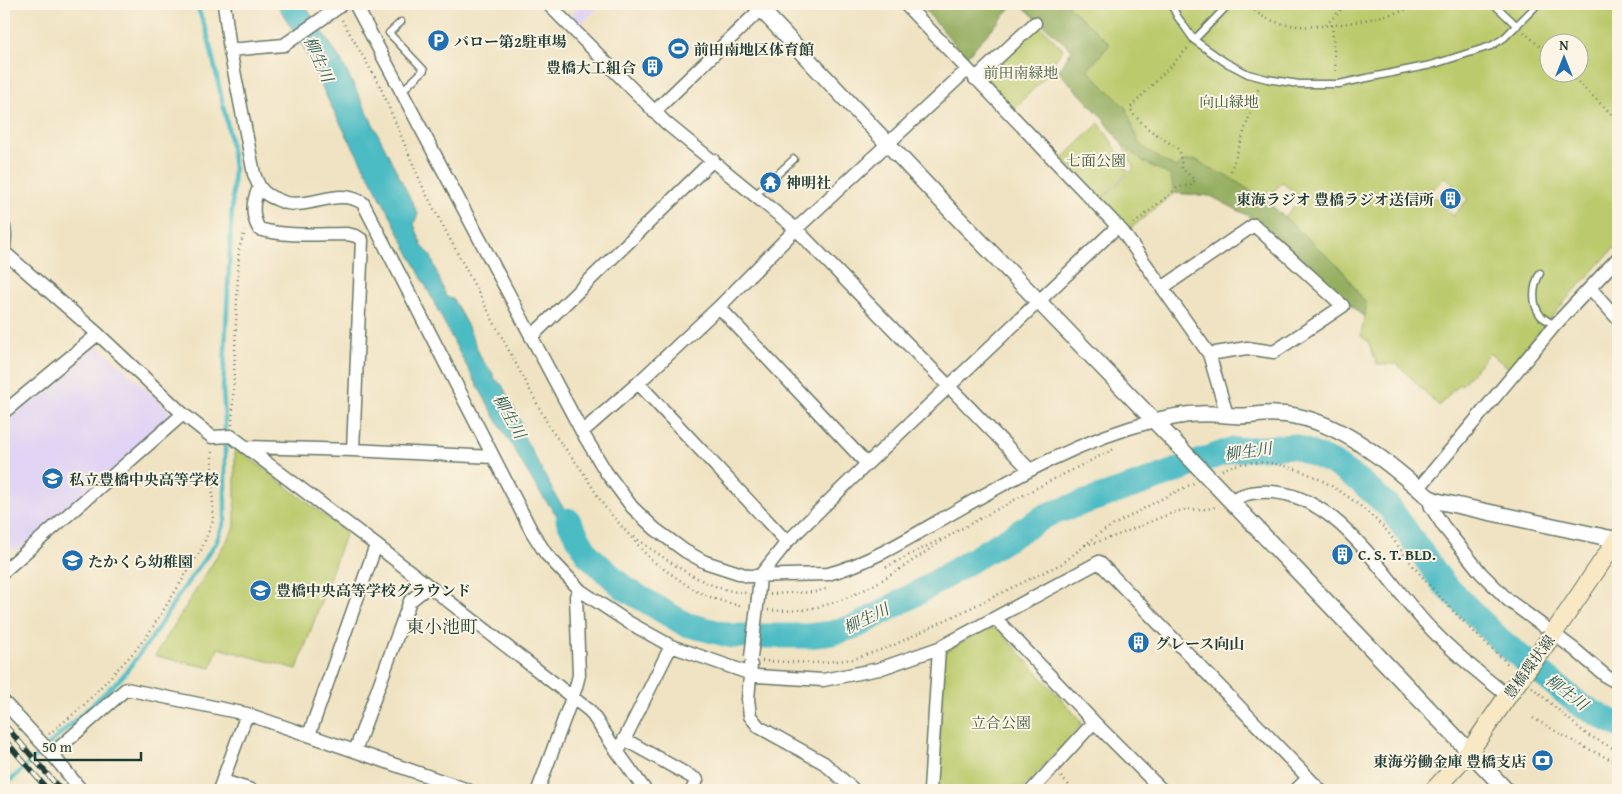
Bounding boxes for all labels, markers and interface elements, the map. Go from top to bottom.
parking icon: バロー第2駐車場 [426,29,450,53]
place label: バロー第2駐車場 [454,31,567,52]
water label: 柳生川 [298,32,341,88]
north arrow [1540,32,1590,82]
text: N [1559,35,1569,55]
sports icon: 前田南地区体育館 [666,37,690,61]
place label: 前田南地区体育館 [694,39,814,60]
building icon: 豊橋大工組合 [640,55,664,79]
place label: 豊橋大工組合 [546,57,636,78]
park label: 前田南緑地 [983,62,1059,83]
park label: 向山緑地 [1199,91,1259,112]
park label: 七面公園 [1066,150,1126,171]
temple icon: 神明社 [758,170,782,194]
place label: 神明社 [786,172,831,193]
building icon: 東海ラジオ 豊橋ラジオ送信所 [1438,187,1462,211]
place label: 東海ラジオ 豊橋ラジオ送信所 [1236,189,1434,210]
water label: 柳生川 [488,389,533,445]
water label: 柳生川 [1223,435,1275,466]
school or university icon: 私立豊橋中央高等学校 [41,467,65,491]
place label: 私立豊橋中央高等学校 [69,469,219,490]
building icon: C. S. T. BLD. [1330,542,1354,566]
place label: C. S. T. BLD. [1358,544,1436,565]
school or university icon: たかくら幼稚園 [60,549,84,573]
place label: たかくら幼稚園 [88,551,193,572]
school or university icon: 豊橋中央高等学校グラウンド [248,578,272,602]
place label: 豊橋中央高等学校グラウンド [276,580,471,601]
water label: 柳生川 [839,596,895,639]
district label: 東小池町 [406,613,478,640]
street label: 豊橋環状線 [1498,630,1560,704]
building icon: グレース向山 [1127,631,1151,655]
place label: グレース向山 [1155,633,1244,654]
water label: 柳生川 [1541,668,1595,717]
park label: 立合公園 [971,712,1031,733]
scale bar [35,729,141,761]
text: 50 m [42,736,73,757]
bank icon: 東海労働金庫 豊橋支店 [1530,749,1554,773]
place label: 東海労働金庫 豊橋支店 [1373,751,1526,772]

